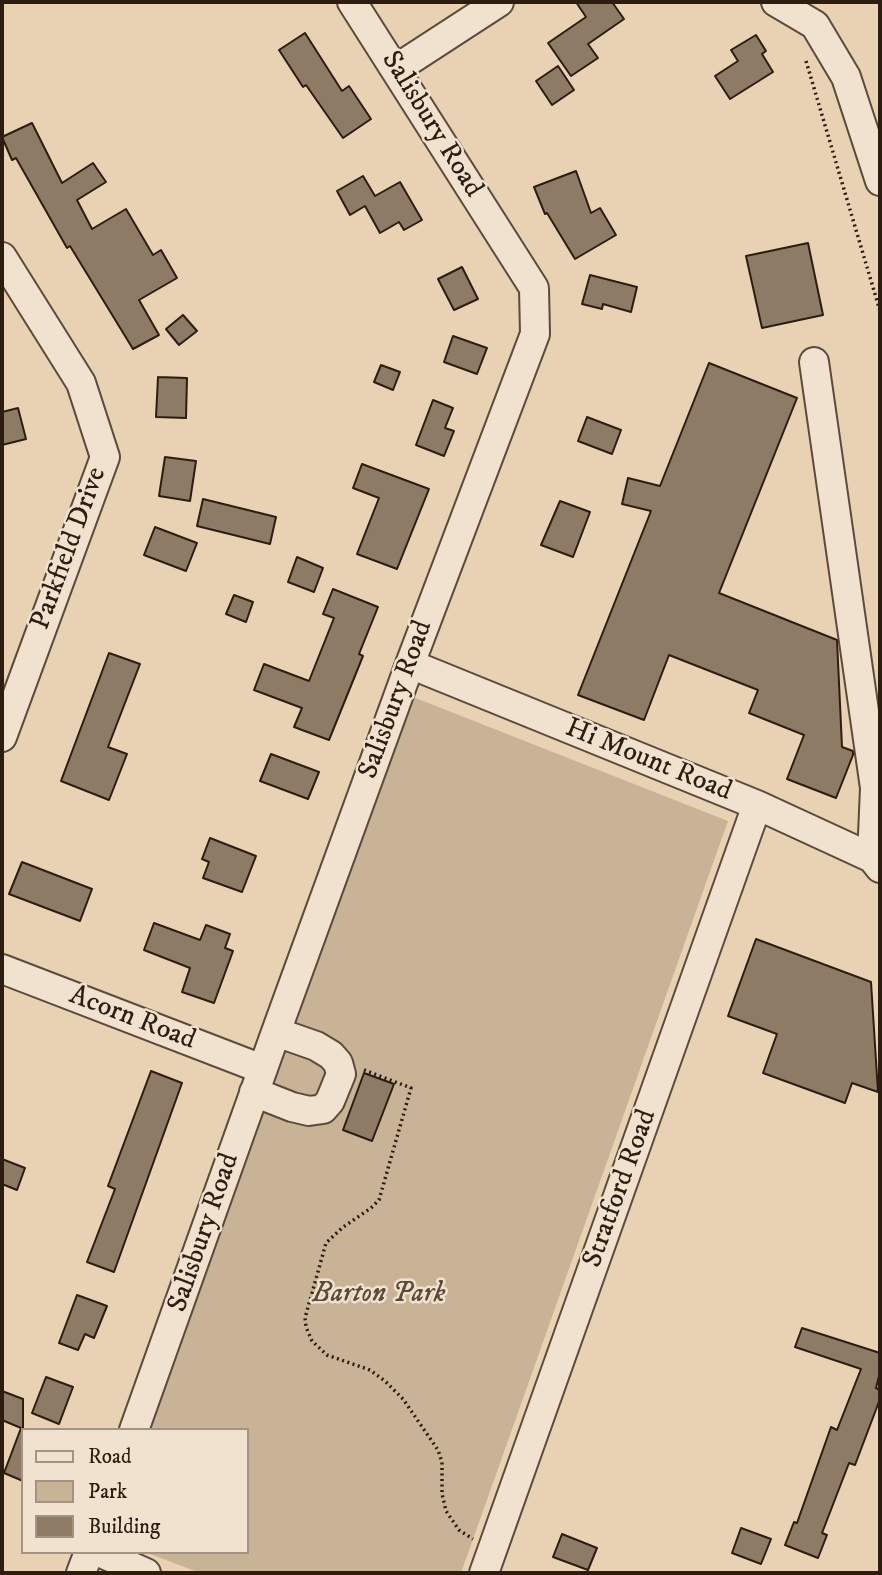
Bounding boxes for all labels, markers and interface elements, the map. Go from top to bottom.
street label: Salisbury Road [373,46,489,204]
street label: Parkfield Drive [25,463,115,635]
street label: Salisbury Road [353,616,441,784]
street label: Hi Mount Road [560,712,736,810]
street label: Acorn Road [64,980,200,1058]
street label: Stratford Road [577,1105,665,1273]
street label: Salisbury Road [162,1149,248,1317]
park label: Barton Park [313,1278,445,1312]
legend [21,1428,248,1554]
text: Road [88,1444,132,1470]
text: Park [88,1479,127,1505]
text: Building [88,1514,160,1540]

